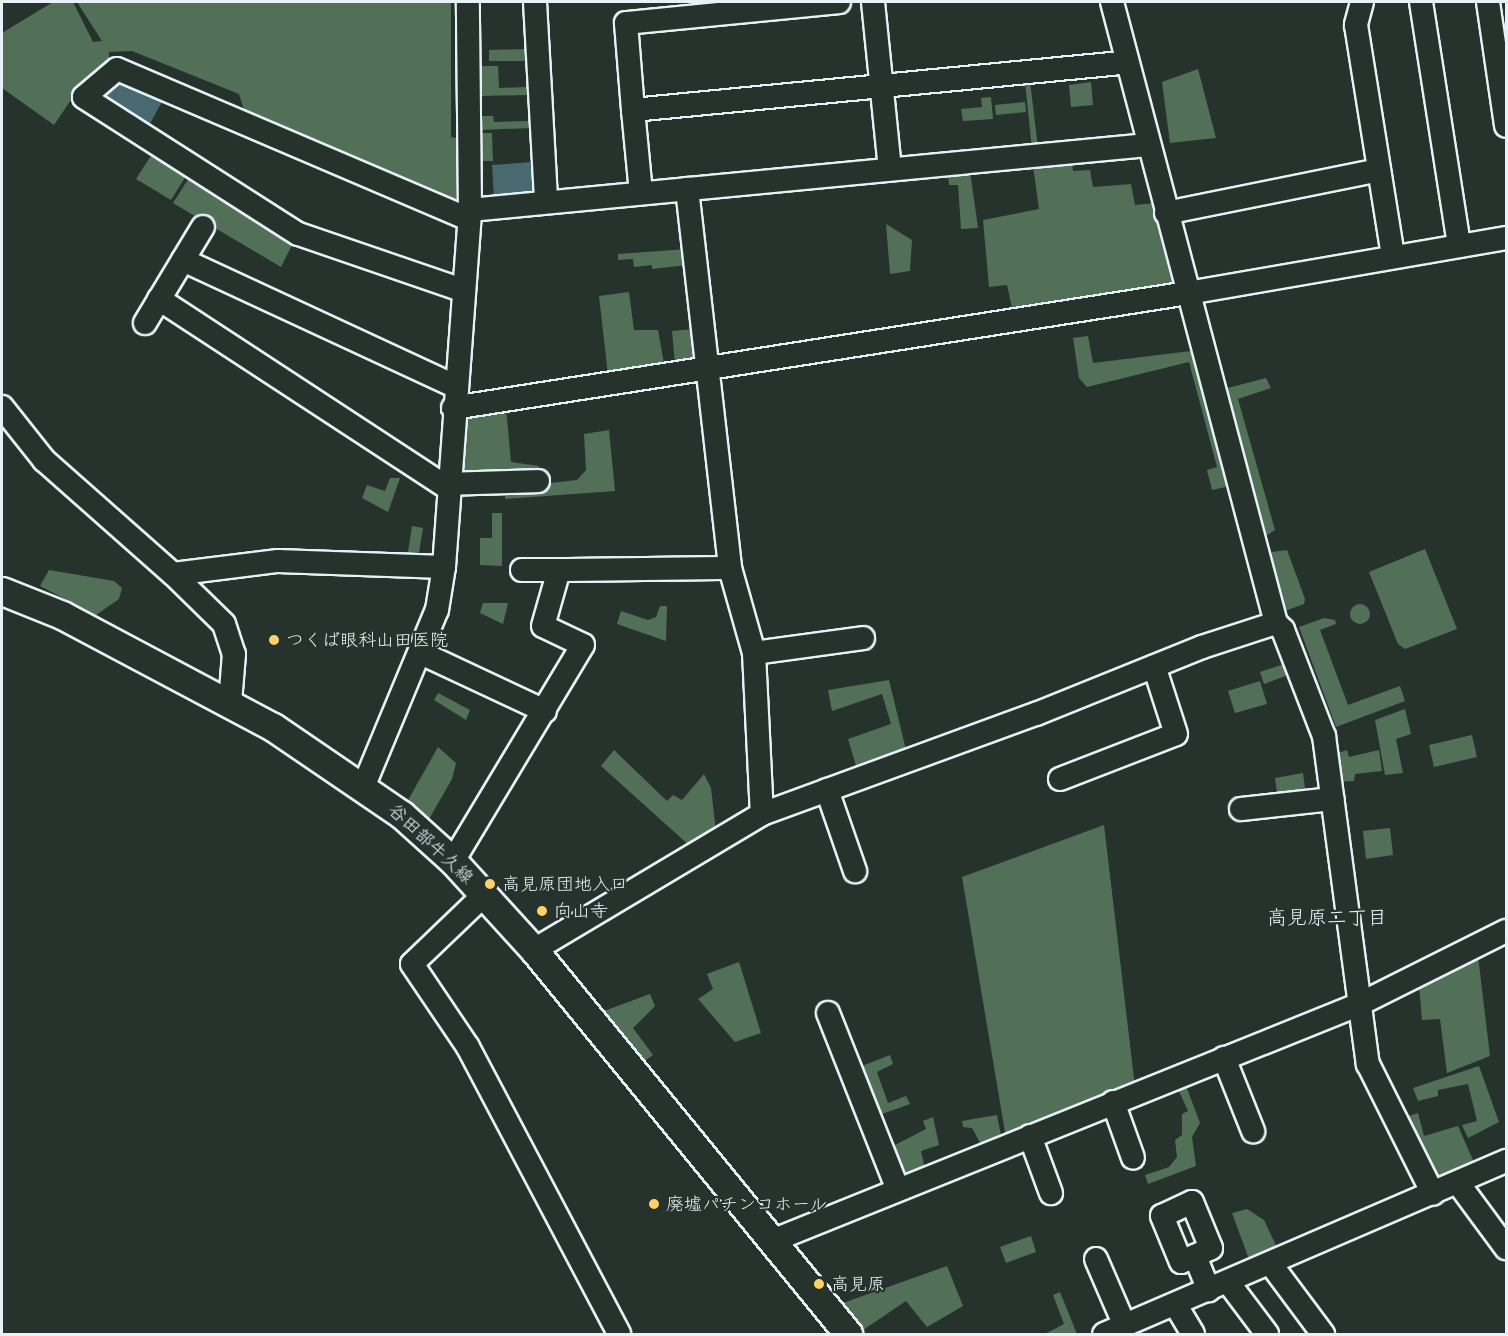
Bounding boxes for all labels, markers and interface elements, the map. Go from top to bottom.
place label: つくば眼科山田医院 [286,629,448,651]
marker: つくば眼科山田医院 [267,633,281,647]
street label: 谷田部牛久線 [384,799,478,889]
place label: 高見原団地入口 [502,873,628,895]
marker: 高見原団地入口 [483,877,497,891]
place label: 向山寺 [554,900,608,922]
marker: 向山寺 [535,904,549,918]
district label: 高見原二丁目 [1267,904,1387,928]
place label: 廃墟パチンコホール [666,1193,828,1215]
marker: 廃墟パチンコホール [647,1197,661,1211]
place label: 高見原 [831,1273,885,1295]
marker: 高見原 [812,1277,826,1291]

